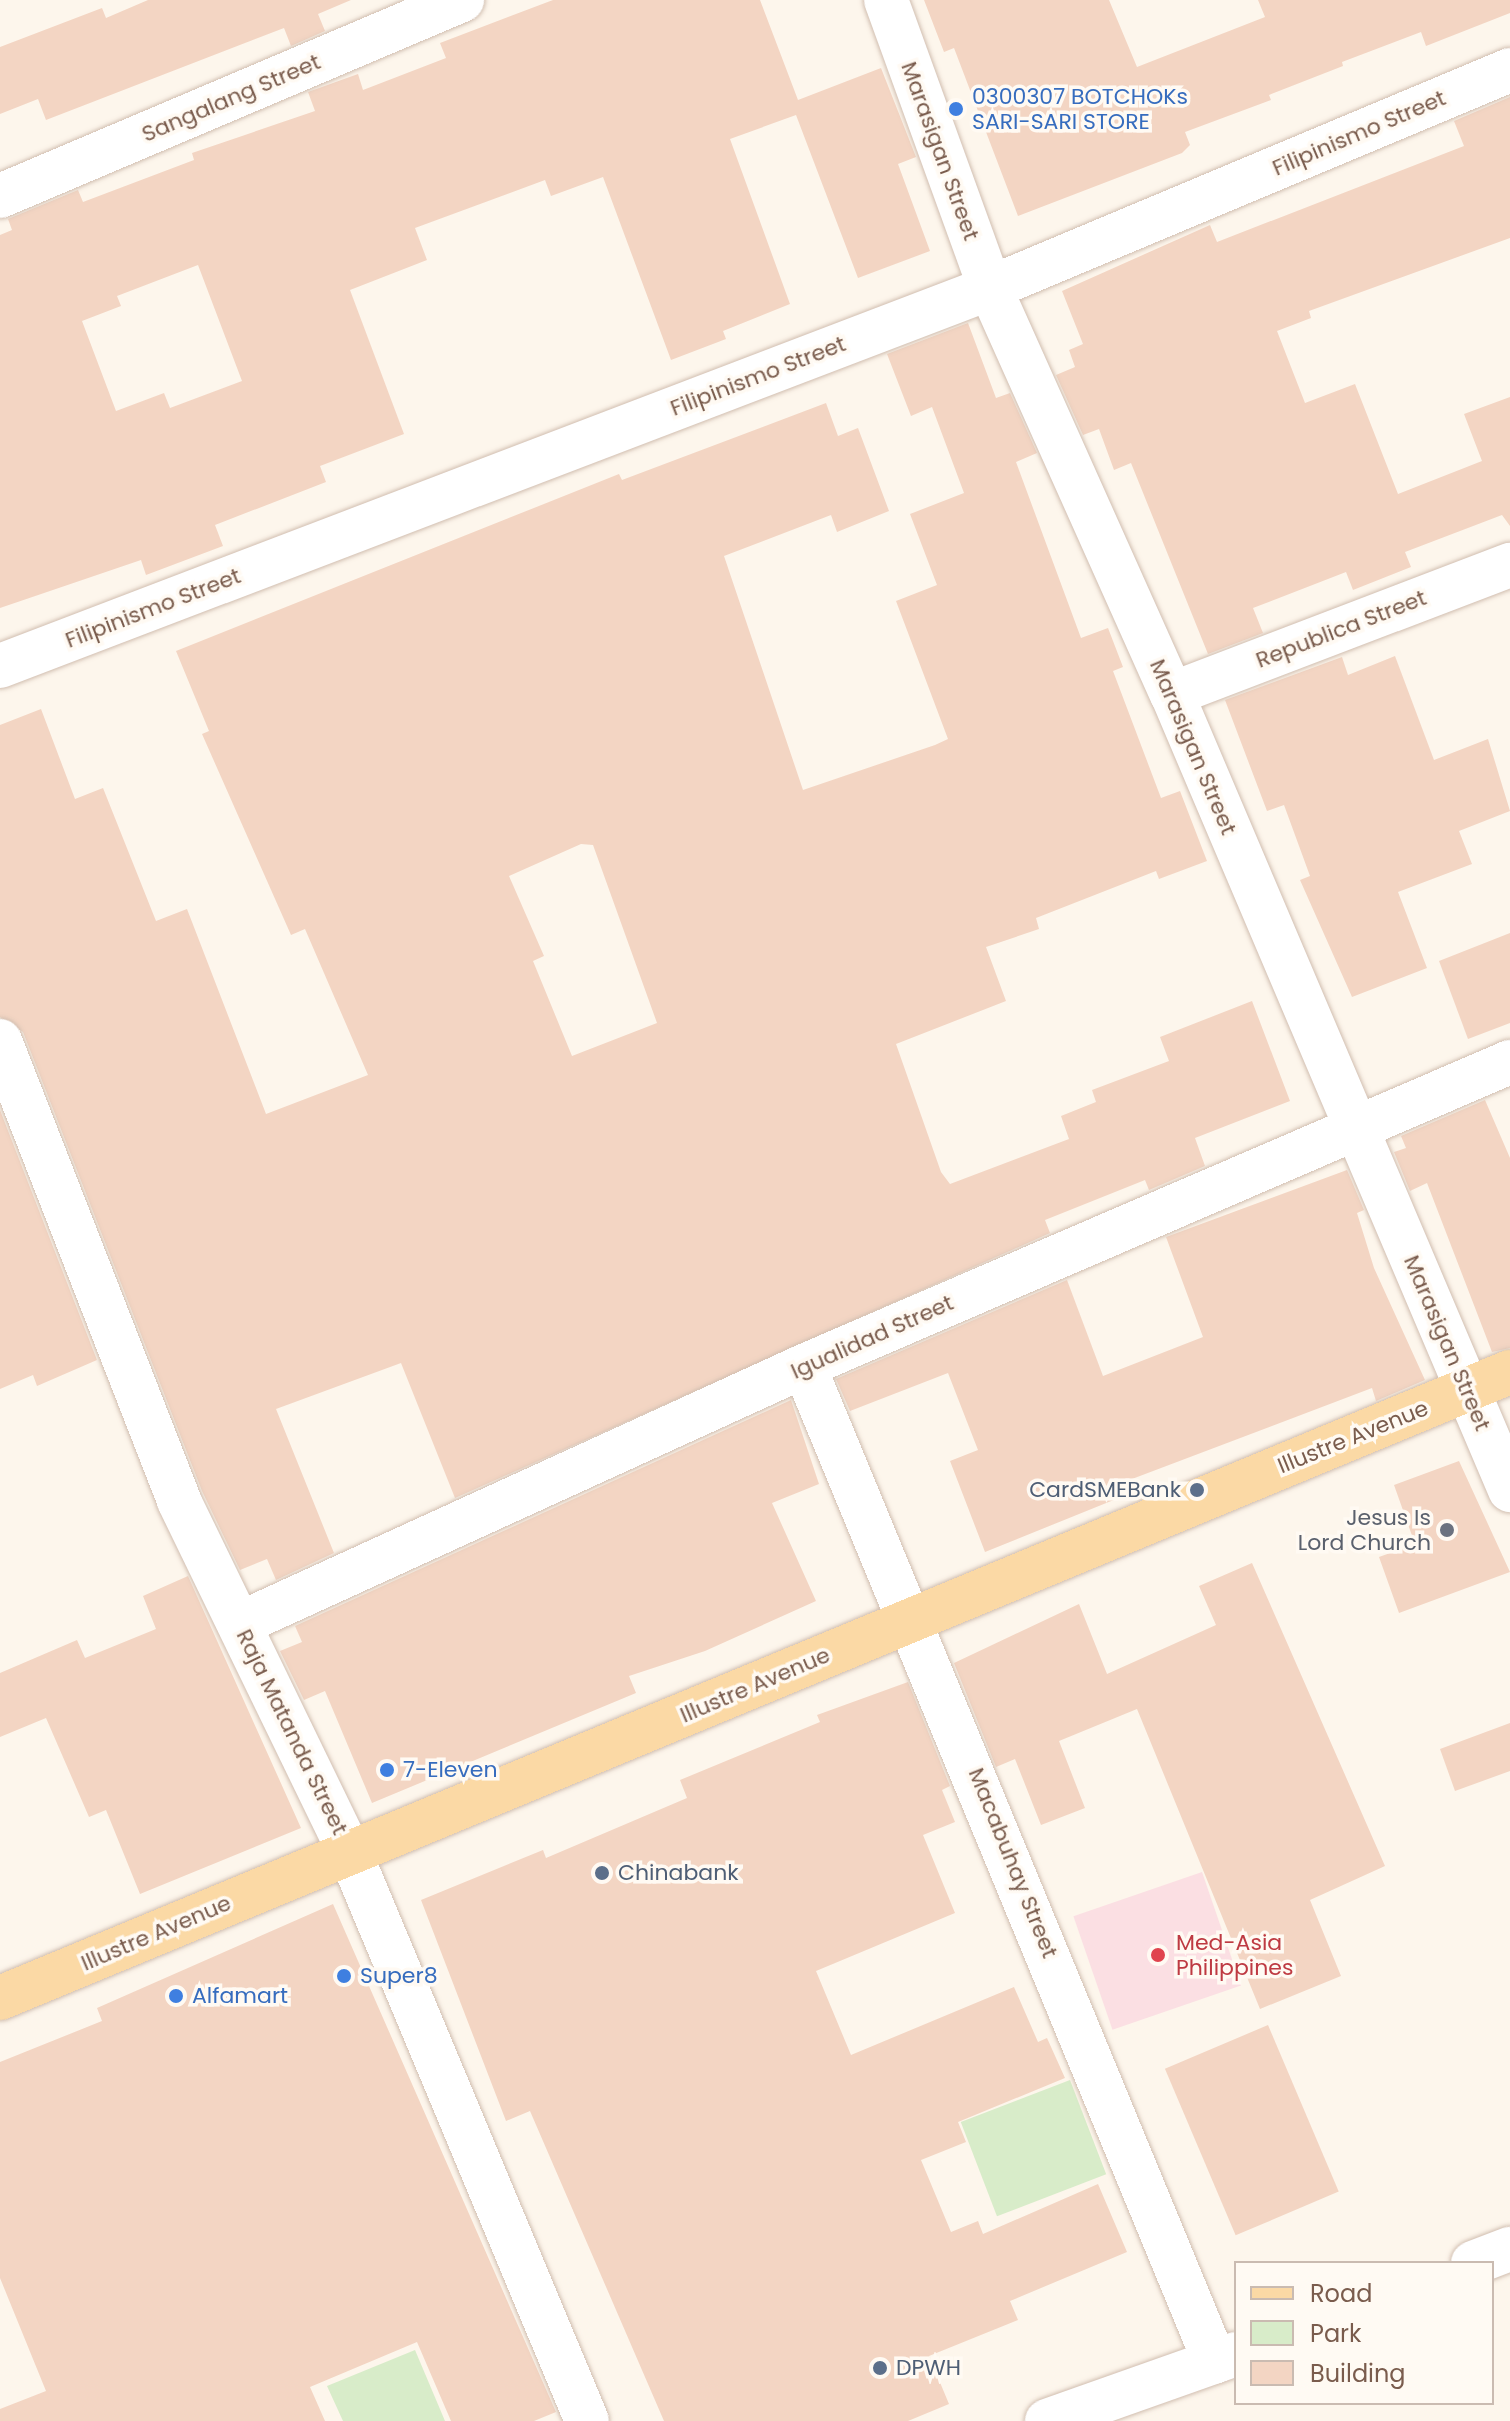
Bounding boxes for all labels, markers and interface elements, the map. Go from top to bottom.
street label: Sangalang Street [138,49,324,147]
street label: Marasigan Street [895,58,985,244]
place label: 0300307 BOTCHOKs SARI-SARI STORE [972,83,1188,134]
street label: Filipinismo Street [1268,85,1450,181]
marker: 0300307 BOTCHOKs SARI-SARI STORE [947,100,965,118]
street label: Filipinismo Street [667,330,849,422]
street label: Filipinismo Street [62,562,244,654]
street label: Republica Street [1252,584,1430,674]
street label: Marasigan Street [1144,655,1242,839]
street label: Marasigan Street [1398,1251,1496,1435]
street label: Igualidad Street [787,1289,957,1385]
street label: Illustre Avenue [1274,1395,1432,1479]
place label: CardSMEBank [1029,1477,1181,1503]
marker: CardSMEBank [1188,1481,1206,1499]
place label: Jesus Is Lord Church [1298,1504,1431,1556]
marker: Jesus Is Lord Church [1438,1521,1456,1539]
street label: Raja Matanda Street [231,1625,353,1839]
street label: Illustre Avenue [676,1642,834,1728]
place label: 7-Eleven [403,1757,498,1783]
marker: 7-Eleven [378,1761,396,1779]
street label: Macabuhay Street [963,1764,1063,1962]
place label: Chinabank [618,1860,739,1886]
marker: Chinabank [593,1864,611,1882]
street label: Illustre Avenue [77,1890,235,1976]
place label: Med-Asia Philippines [1176,1929,1293,1980]
marker: Med-Asia Philippines [1147,1944,1169,1966]
place label: Super8 [360,1963,438,1989]
marker: Super8 [335,1967,353,1985]
place label: Alfamart [192,1983,288,2009]
marker: Alfamart [167,1987,185,2005]
legend [1234,2261,1494,2405]
text: Road [1310,2277,1372,2310]
text: Park [1310,2317,1361,2350]
place label: DPWH [896,2355,961,2381]
text: Building [1310,2357,1406,2390]
marker: DPWH [871,2359,889,2377]

